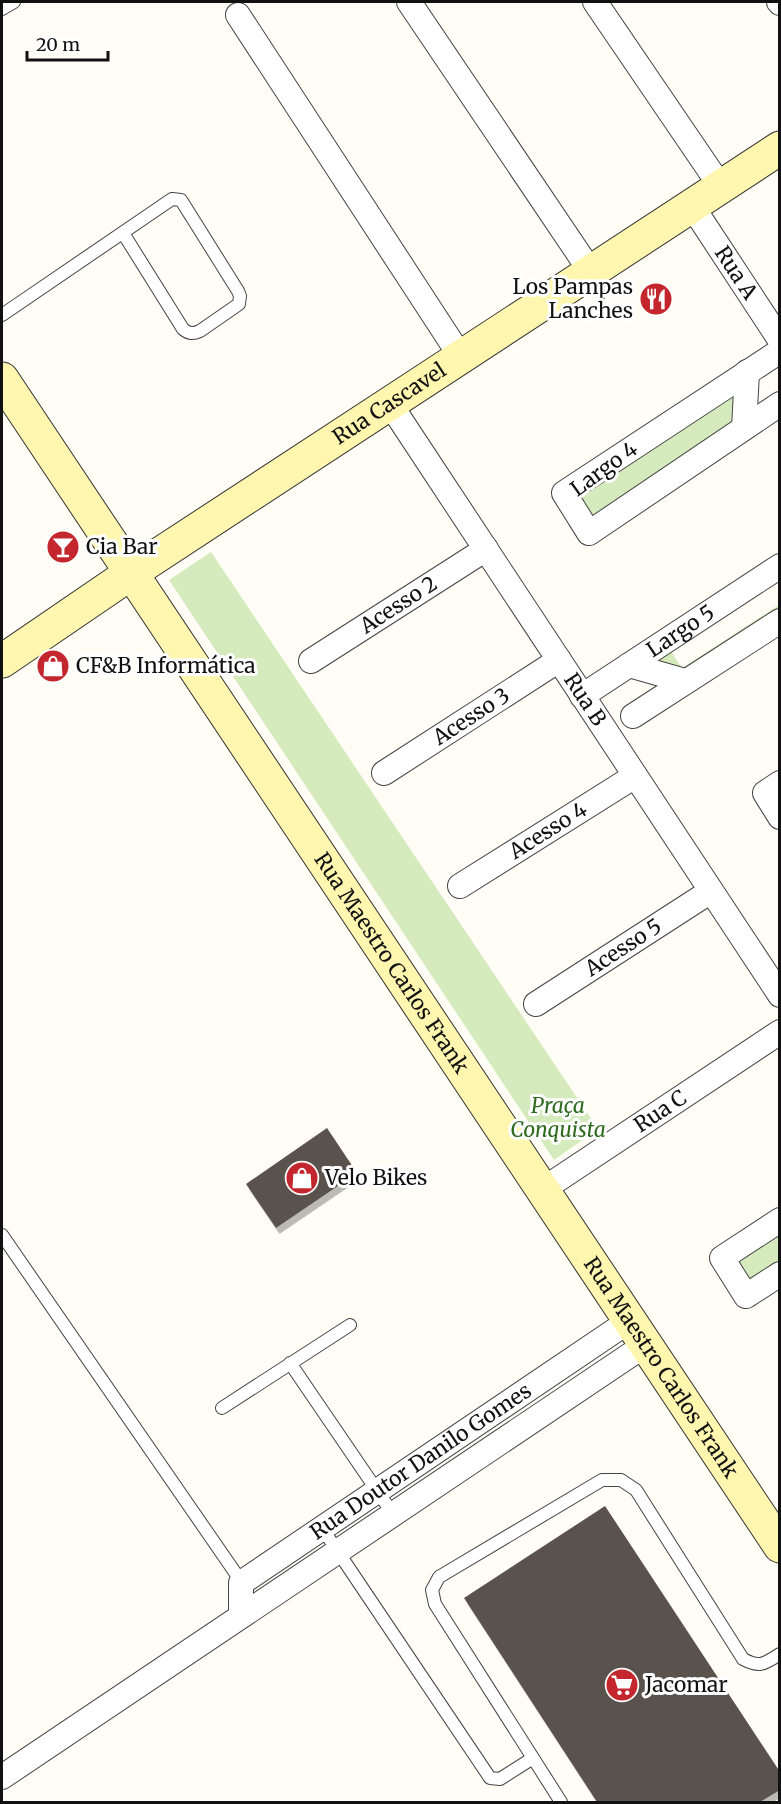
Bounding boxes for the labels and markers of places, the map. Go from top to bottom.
place label: Los Pampas Lanches [513,273,633,324]
restaurant icon: Los Pampas Lanches [638,281,674,317]
bar icon: Cia Bar [45,529,81,565]
place label: Cia Bar [86,533,158,560]
shop icon: CF&B Informática [35,648,71,684]
place label: CF&B Informática [76,652,256,679]
shop icon: Velo Bikes [284,1160,320,1196]
place label: Velo Bikes [324,1164,427,1191]
supermarket icon: Jacomar [604,1667,640,1703]
place label: Jacomar [644,1671,728,1698]

